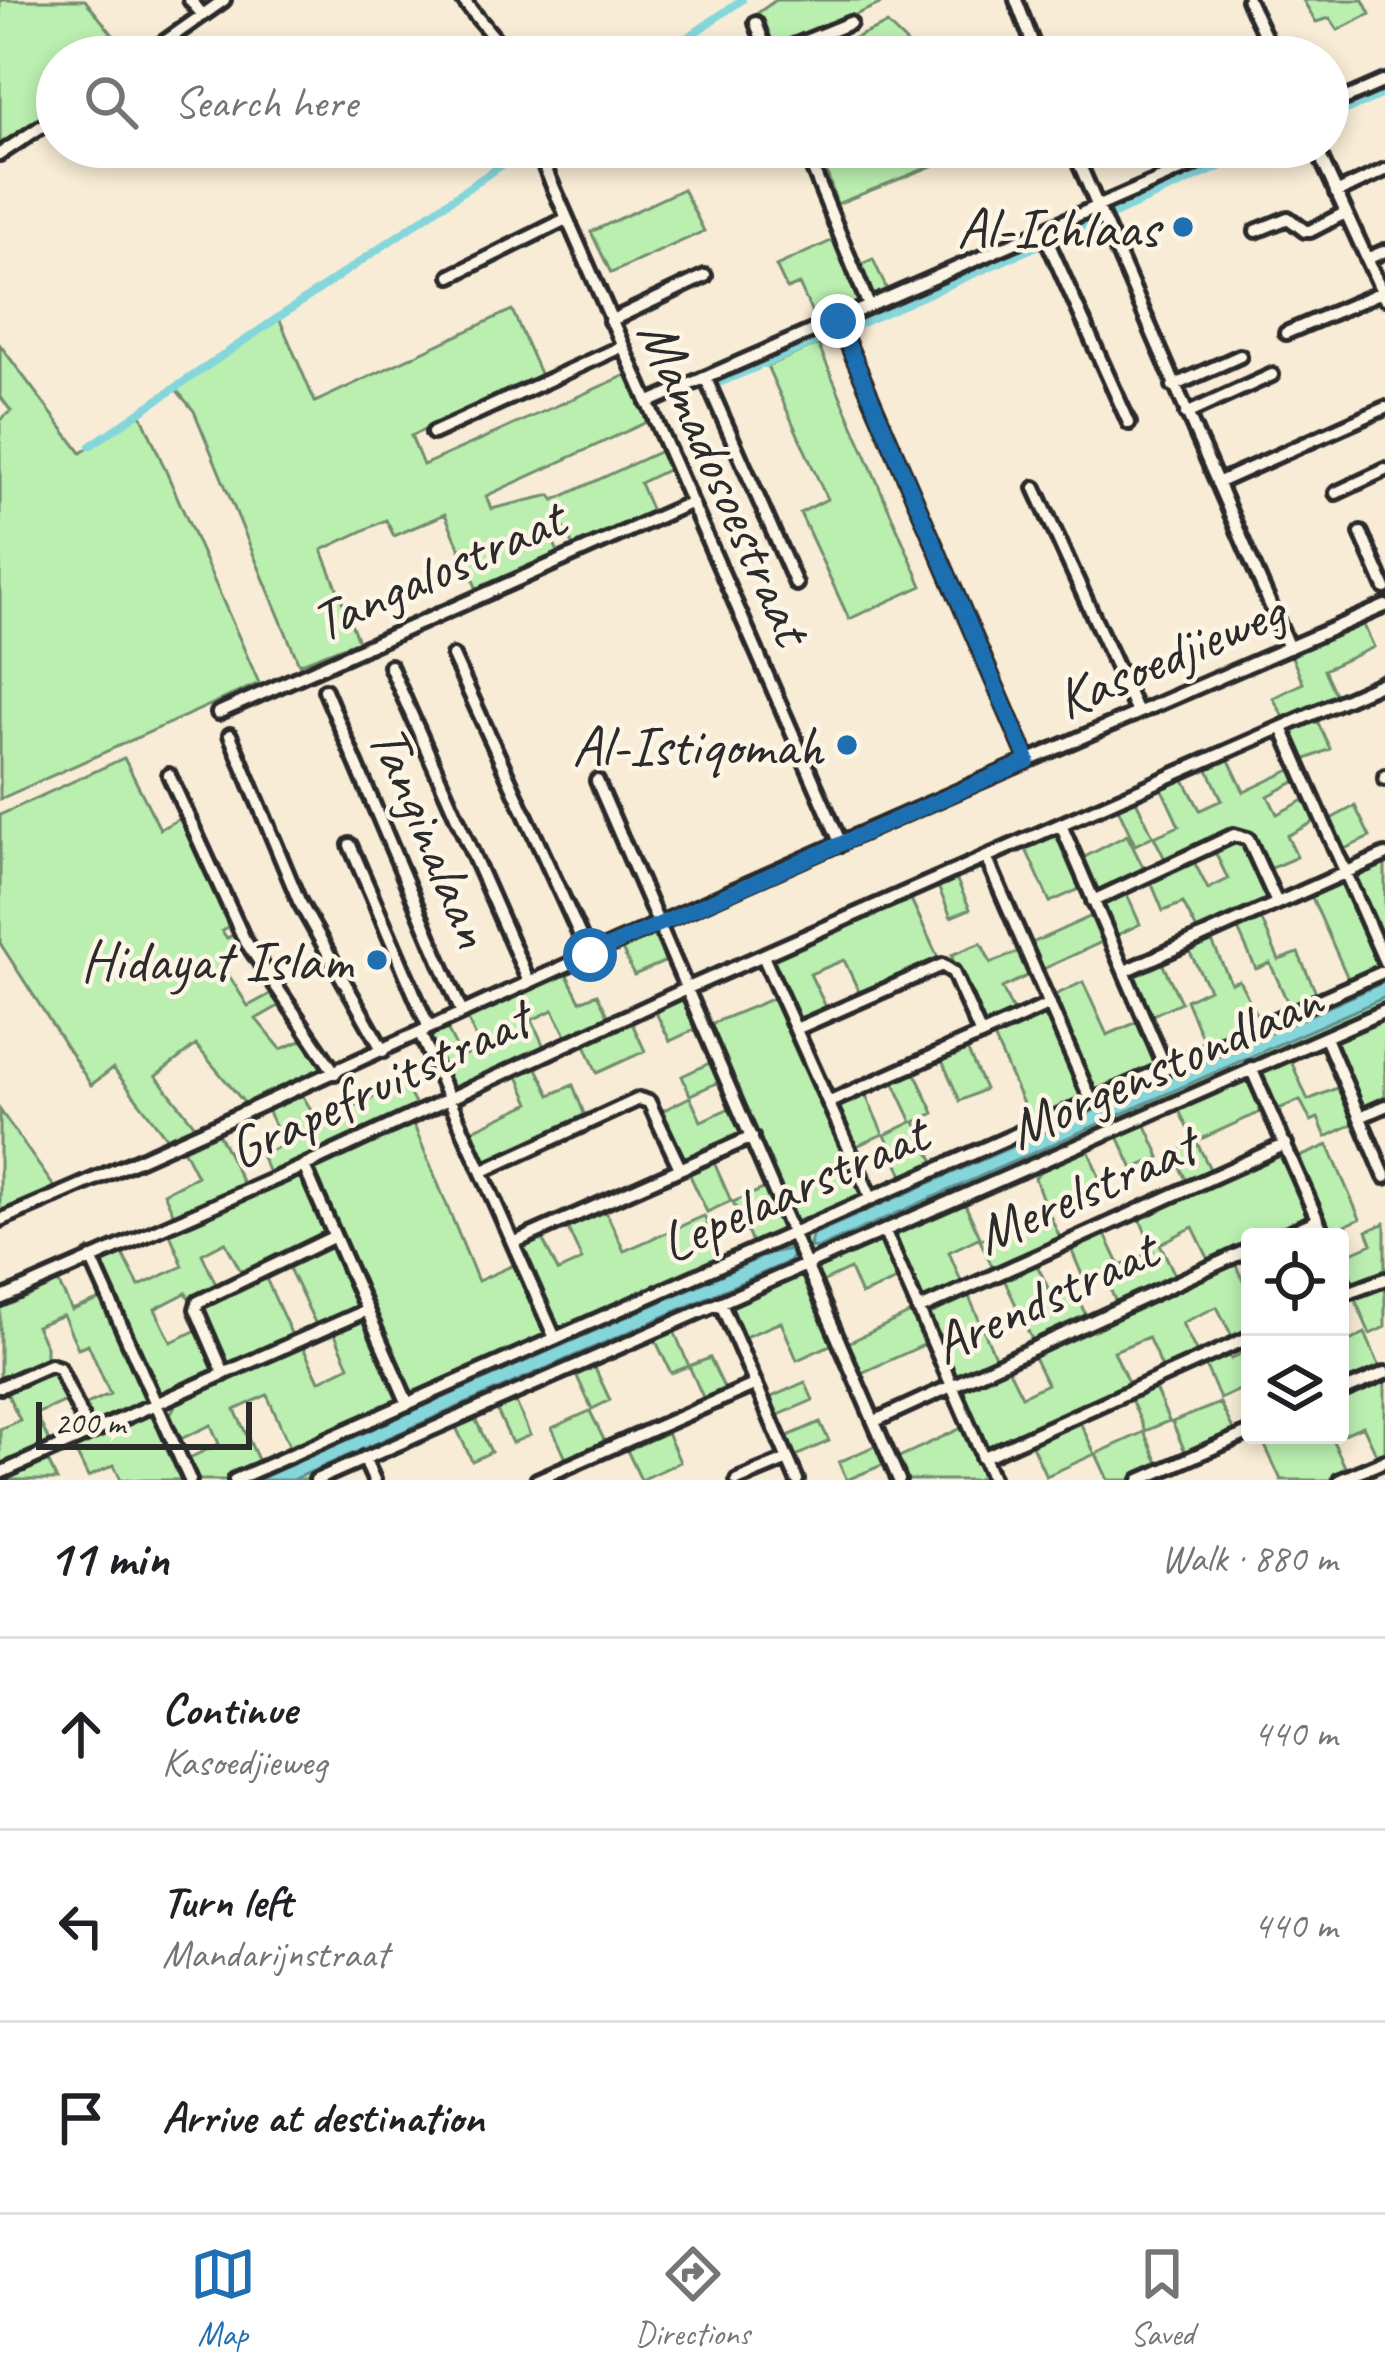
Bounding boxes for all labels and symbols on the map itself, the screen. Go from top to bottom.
place label: Al-Ichlaas [957,192,1165,264]
marker: Al-Ichlaas [1170,214,1196,240]
route end [811,294,865,348]
street label: Mamadosoestraat [622,308,831,659]
street label: Tangalostraat [300,480,580,658]
street label: Kasoedjieweg [1045,573,1298,735]
place label: Al-Istiqomah [572,710,825,782]
street label: Tanginalaan [352,713,510,958]
marker: Al-Istiqomah [834,732,860,758]
place label: Hidayat Islam [81,925,355,997]
route start [563,928,617,982]
marker: Hidayat Islam [364,947,390,973]
street label: Morgenstondlaan [996,961,1335,1165]
street label: Grapefruitstraat [216,980,547,1185]
street label: Lepelaarstraat [648,1095,943,1279]
street label: Merelstraat [964,1106,1214,1270]
street label: Arendstraat [921,1212,1173,1380]
scale bar [36,1396,252,1449]

